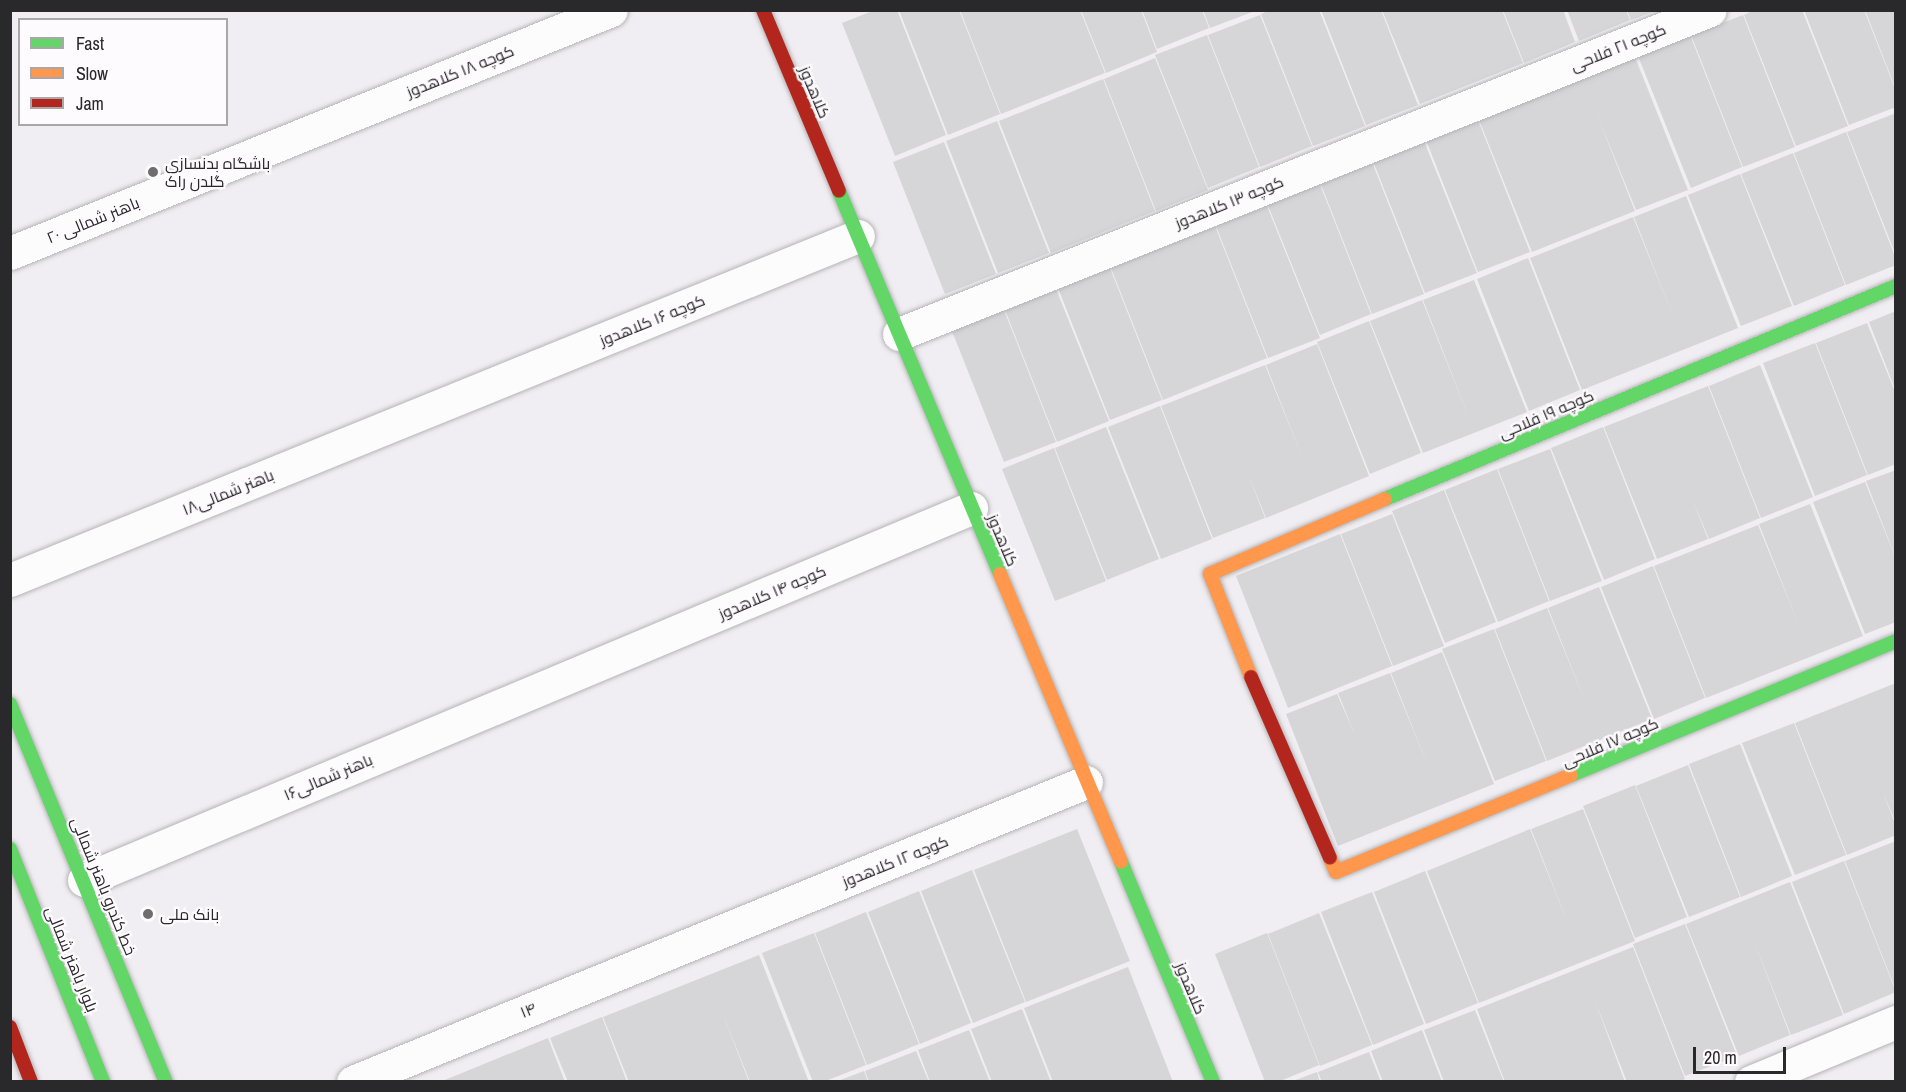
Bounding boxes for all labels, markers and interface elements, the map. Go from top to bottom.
legend [18,18,228,126]
street label: کوچه ۲۱ فلاحی [1567,19,1669,75]
text: Fast [76,31,104,56]
street label: کوچه ۱۸ کلاهدوز [403,41,517,101]
text: Slow [76,61,108,86]
street label: کلاهدوز [795,63,835,121]
text: Jam [76,91,104,116]
place label: باشگاه بدنسازی گلدن راک [165,153,270,191]
marker: باشگاه بدنسازی گلدن راک [146,165,160,179]
street label: کوچه ۱۳ کلاهدوز [1172,171,1286,233]
street label: ۲۰ باهنر شمالی [44,193,142,247]
street label: کوچه ۱۶ کلاهدوز [596,290,708,350]
street label: کوچه ۱۹ فلاحی [1496,385,1596,443]
street label: باهنر شمالی۱۸ [179,465,277,519]
street label: کلاهدوز [983,511,1023,569]
street label: کوچه ۱۴ کلاهدوز [715,561,829,623]
street label: کوچه ۱۷ فلاحی [1559,713,1661,771]
street label: باهنر شمالی۱۶ [281,750,375,804]
street label: خط کندرو باهنر شمالی [68,814,140,958]
street label: کوچه ۱۲ کلاهدوز [839,831,951,891]
street label: بلوار باهنر شمالی [42,903,102,1015]
place label: بانک ملی [160,904,219,924]
marker: بانک ملی [141,907,155,921]
street label: کلاهدوز [1171,959,1211,1017]
street label: ۱۴ [517,998,539,1022]
scale bar [1696,1035,1789,1073]
text: 20 m [1704,1045,1737,1070]

